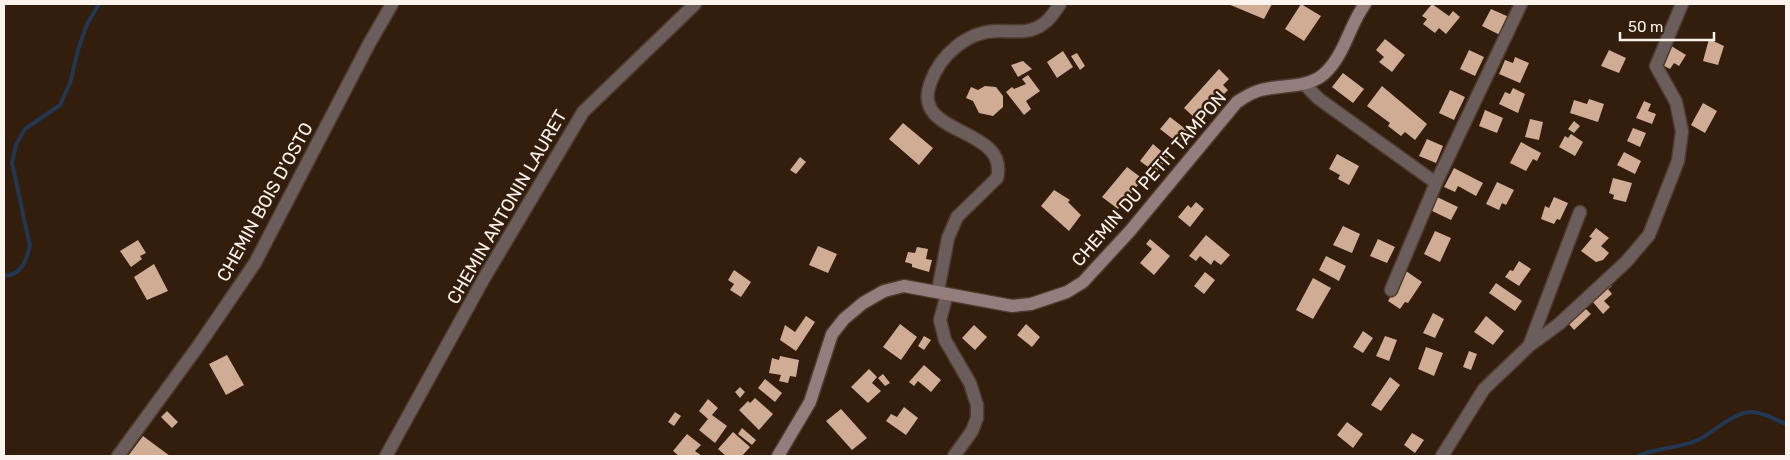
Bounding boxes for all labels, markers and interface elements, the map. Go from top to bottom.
scale bar [1620,10,1714,42]
text: 50 m [1628,18,1663,36]
street label: CHEMIN DU PETIT TAMPON [1067,87,1231,271]
street label: CHEMIN ANTONIN LAURET [442,106,572,308]
street label: CHEMIN BOIS D'OSTO [212,119,318,285]

